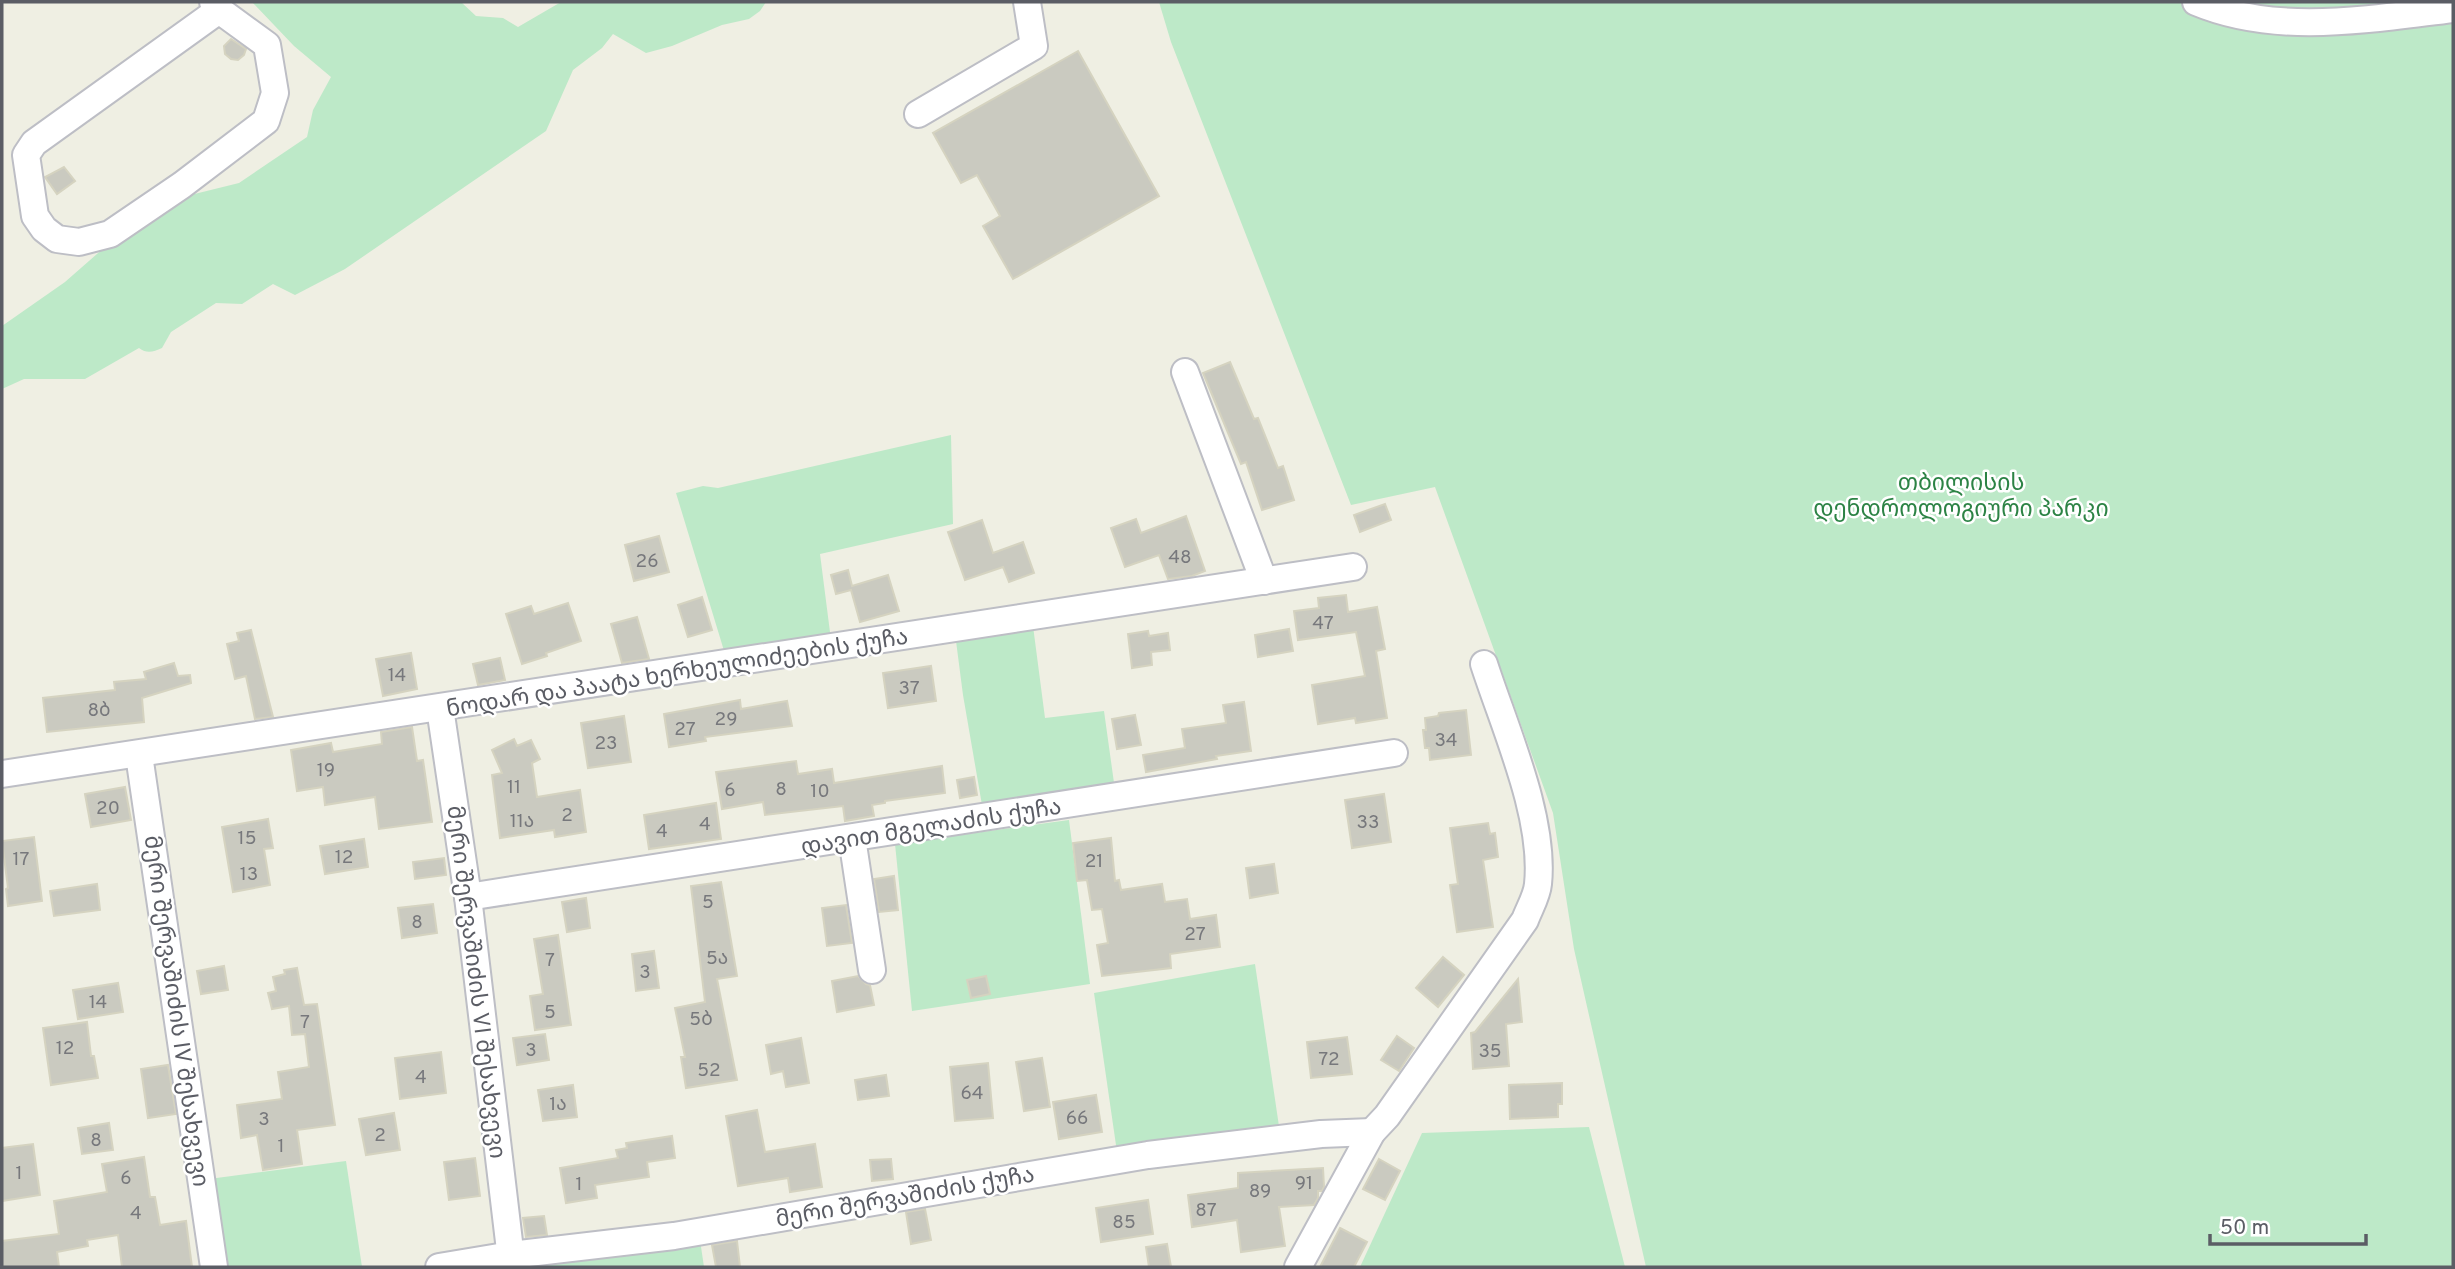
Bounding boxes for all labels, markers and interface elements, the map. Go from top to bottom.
park label: თბილისის დენდროლოგიური პარკი [1813,470,2109,525]
house number: 48 [1168,546,1192,570]
house number: 26 [636,550,658,574]
house number: 47 [1312,612,1334,636]
street label: ნოდარ და პაატა ხერხეულიძეების ქუჩა [444,624,910,725]
house number: 14 [388,664,406,688]
house number: 37 [898,677,920,701]
house number: 8ბ [87,699,111,723]
house number: 29 [715,708,737,732]
house number: 27 [674,718,696,742]
house number: 34 [1434,729,1458,753]
house number: 23 [594,732,618,756]
house number: 19 [317,759,335,783]
house number: 11 [507,776,521,800]
house number: 8 [775,778,787,802]
house number: 6 [724,779,736,803]
house number: 10 [810,780,830,804]
street label: დავით მგელაძის ქუჩა [799,794,1064,863]
house number: 20 [96,797,120,821]
street label: მერი შერვაშიძის VI შესახვევი [438,804,511,1160]
house number: 2 [561,804,573,828]
house number: 11ა [510,810,534,834]
house number: 33 [1357,811,1379,835]
house number: 4 [699,813,711,837]
house number: 4 [656,820,668,844]
house number: 15 [238,827,256,851]
street label: მერი შერვაშიძის IV შესახვევი [136,834,214,1189]
house number: 12 [335,846,353,870]
house number: 17 [13,848,30,872]
house number: 21 [1085,850,1103,874]
house number: 13 [240,863,258,887]
house number: 5 [702,891,714,915]
house number: 8 [411,911,423,935]
house number: 27 [1184,923,1206,947]
house number: 5ა [706,947,728,971]
house number: 7 [545,949,555,973]
house number: 3 [639,961,651,985]
house number: 14 [89,991,107,1015]
house number: 5 [544,1001,556,1025]
house number: 5ბ [689,1008,713,1032]
house number: 7 [300,1011,310,1035]
house number: 12 [56,1037,74,1061]
house number: 3 [525,1039,537,1063]
house number: 35 [1478,1040,1502,1064]
house number: 72 [1318,1048,1340,1072]
house number: 52 [697,1059,721,1083]
house number: 4 [415,1066,427,1090]
house number: 64 [960,1082,984,1106]
house number: 1ა [549,1093,567,1117]
house number: 66 [1066,1107,1088,1131]
house number: 3 [258,1108,270,1132]
house number: 2 [374,1124,386,1148]
house number: 8 [90,1129,102,1153]
house number: 1 [277,1135,285,1159]
street label: მერი შერვაშიძის ქუჩა [774,1161,1037,1235]
house number: 1 [15,1162,23,1186]
house number: 6 [120,1167,132,1191]
house number: 91 [1295,1172,1313,1196]
house number: 1 [575,1173,583,1197]
house number: 89 [1249,1180,1271,1204]
house number: 87 [1195,1199,1217,1223]
house number: 4 [130,1202,142,1226]
scale bar [2210,1202,2366,1246]
house number: 85 [1112,1211,1136,1235]
text: 50 m [2220,1215,2269,1242]

